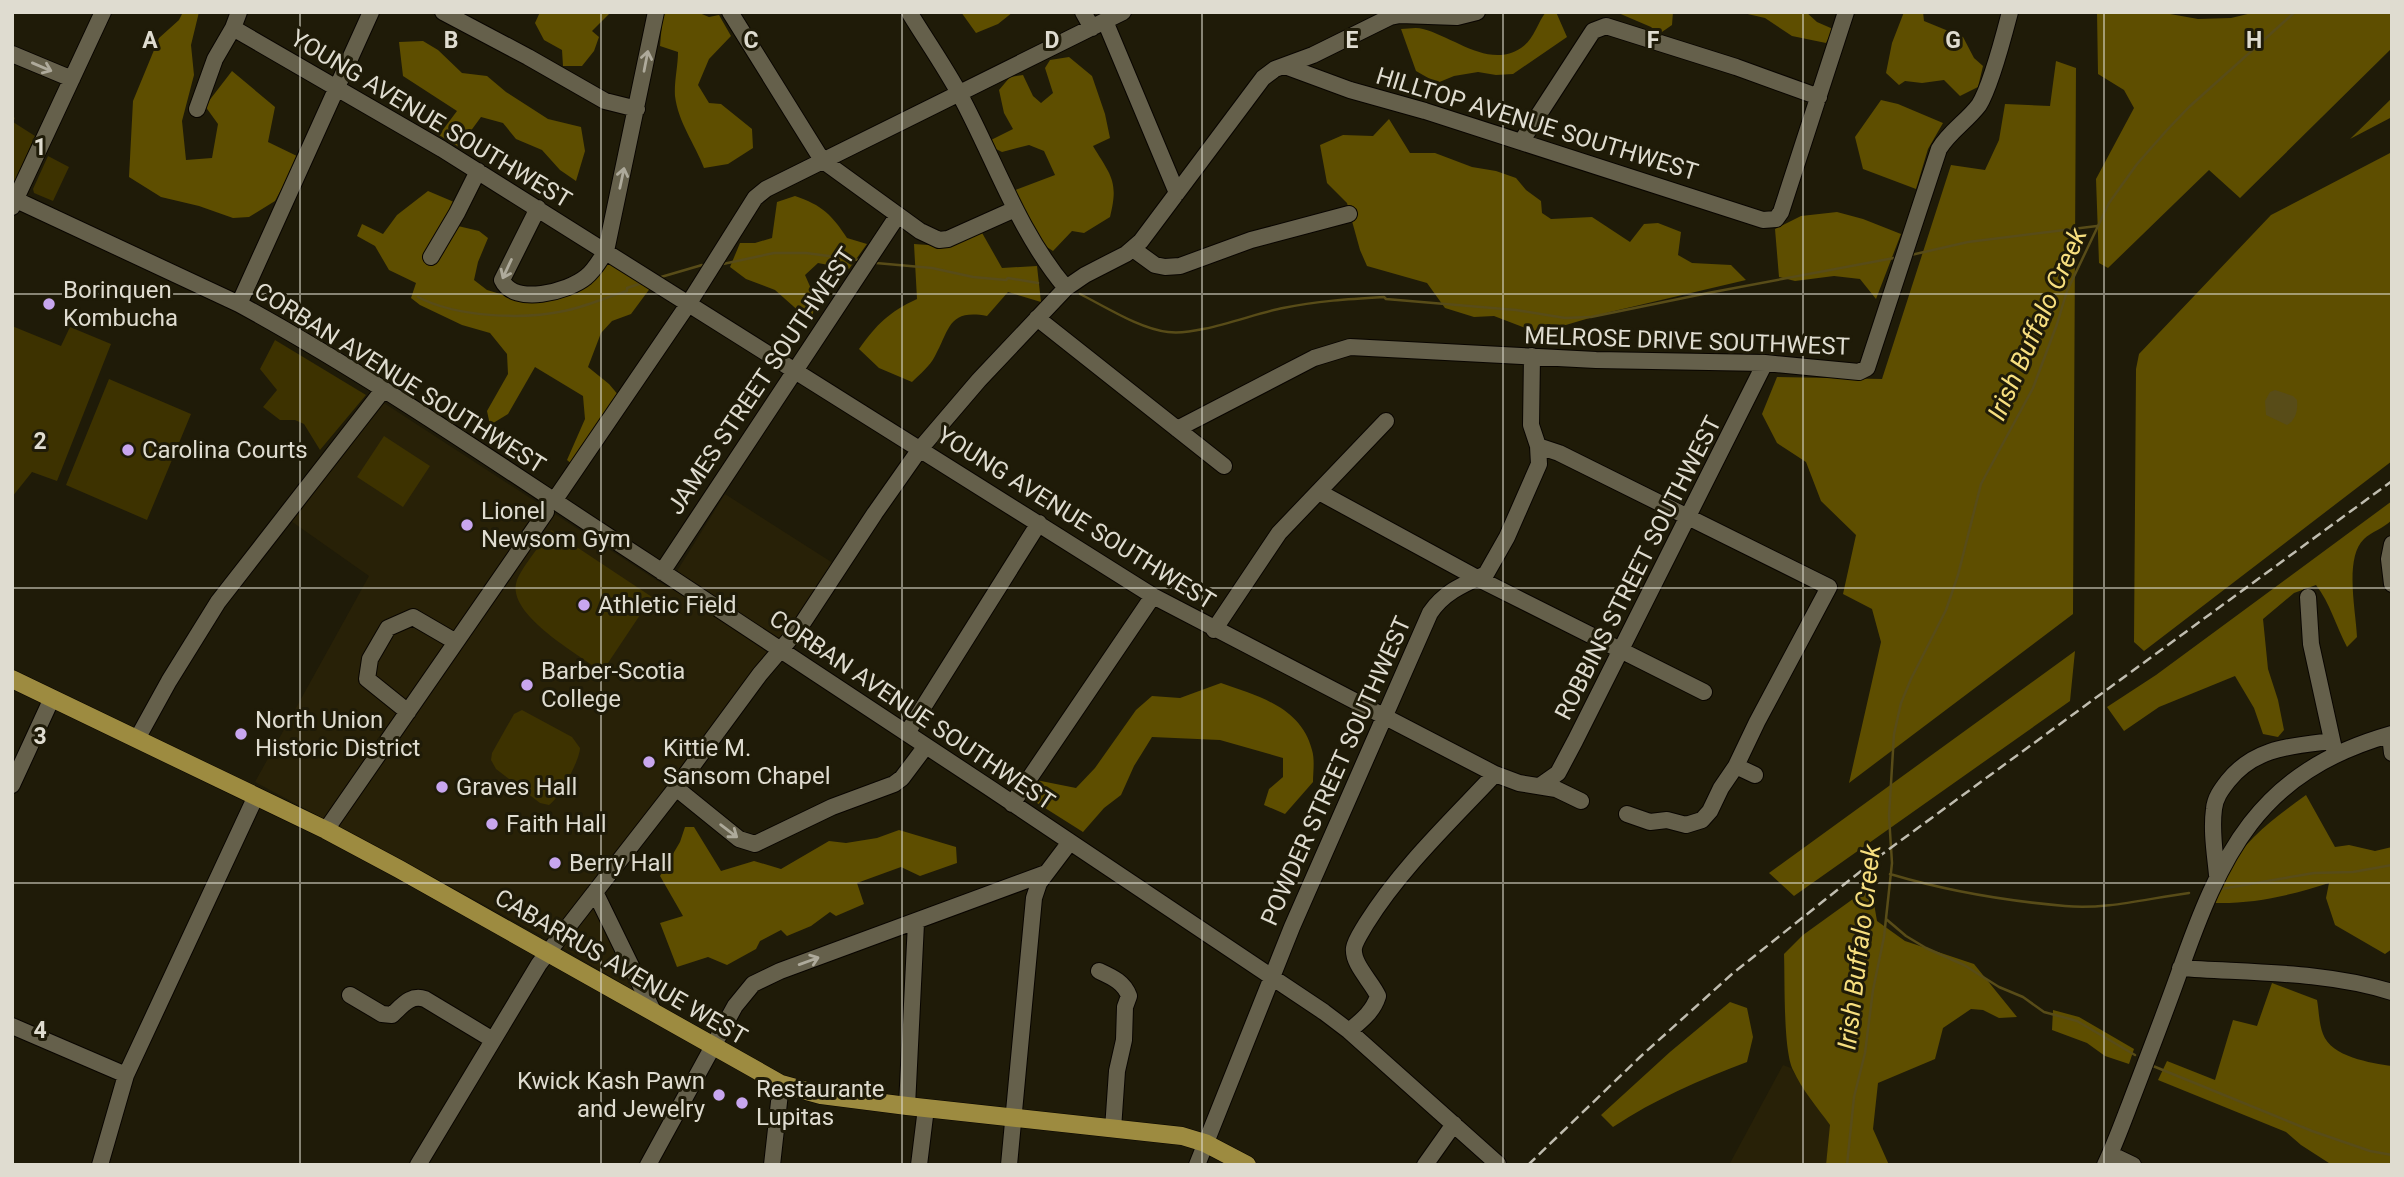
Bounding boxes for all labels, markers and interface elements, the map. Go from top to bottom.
street label: YOUNG AVENUE SOUTHWEST [285,24,577,214]
text: A [142,27,158,54]
text: B [444,27,458,54]
text: C [743,27,759,54]
text: D [1045,27,1059,54]
text: E [1346,27,1359,54]
text: F [1647,27,1660,54]
text: G [1945,27,1961,54]
text: H [2246,27,2262,54]
one-way arrow [640,50,654,73]
one-way arrow [31,61,52,74]
street label: HILLTOP AVENUE SOUTHWEST [1373,62,1701,186]
text: 1 [33,134,47,161]
one-way arrow [615,167,629,190]
water label: Irish Buffalo Creek [1981,222,2093,425]
street label: JAMES STREET SOUTHWEST [661,242,861,520]
one-way arrow [500,258,513,279]
place label: Borinquen Kombucha [63,276,178,332]
street label: CORBAN AVENUE SOUTHWEST [249,277,551,479]
marker: Borinquen Kombucha [41,296,57,312]
street label: MELROSE DRIVE SOUTHWEST [1524,321,1850,361]
street label: ROBBINS STREET SOUTHWEST [1549,412,1727,724]
street label: YOUNG AVENUE SOUTHWEST [932,421,1220,615]
text: 2 [33,428,47,455]
place label: Carolina Courts [142,436,308,464]
marker: Carolina Courts [120,442,136,458]
place label: Lionel Newsom Gym [481,497,631,553]
marker: Lionel Newsom Gym [459,517,475,533]
place label: Athletic Field [598,591,737,619]
marker: Athletic Field [576,597,592,613]
street label: CORBAN AVENUE SOUTHWEST [764,604,1060,816]
street label: POWDER STREET SOUTHWEST [1255,612,1417,930]
place label: Barber-Scotia College [541,657,685,713]
marker: Barber-Scotia College [519,677,535,693]
place label: North Union Historic District [255,706,420,762]
text: 3 [33,723,47,750]
marker: North Union Historic District [233,726,249,742]
place label: Kittie M. Sansom Chapel [663,734,831,790]
marker: Kittie M. Sansom Chapel [641,754,657,770]
place label: Graves Hall [456,773,577,801]
marker: Graves Hall [434,779,450,795]
place label: Faith Hall [506,810,607,838]
marker: Faith Hall [484,816,500,832]
one-way arrow [719,823,738,838]
water label: Irish Buffalo Creek [1832,841,1887,1051]
place label: Berry Hall [569,849,672,877]
marker: Berry Hall [547,855,563,871]
street label: CABARRUS AVENUE WEST [490,883,752,1051]
one-way arrow [797,953,819,966]
text: 4 [33,1017,47,1044]
place label: Kwick Kash Pawn and Jewelry [517,1067,706,1123]
place label: Restaurante Lupitas [756,1075,885,1131]
marker: Kwick Kash Pawn and Jewelry [711,1087,727,1103]
marker: Restaurante Lupitas [734,1095,750,1111]

